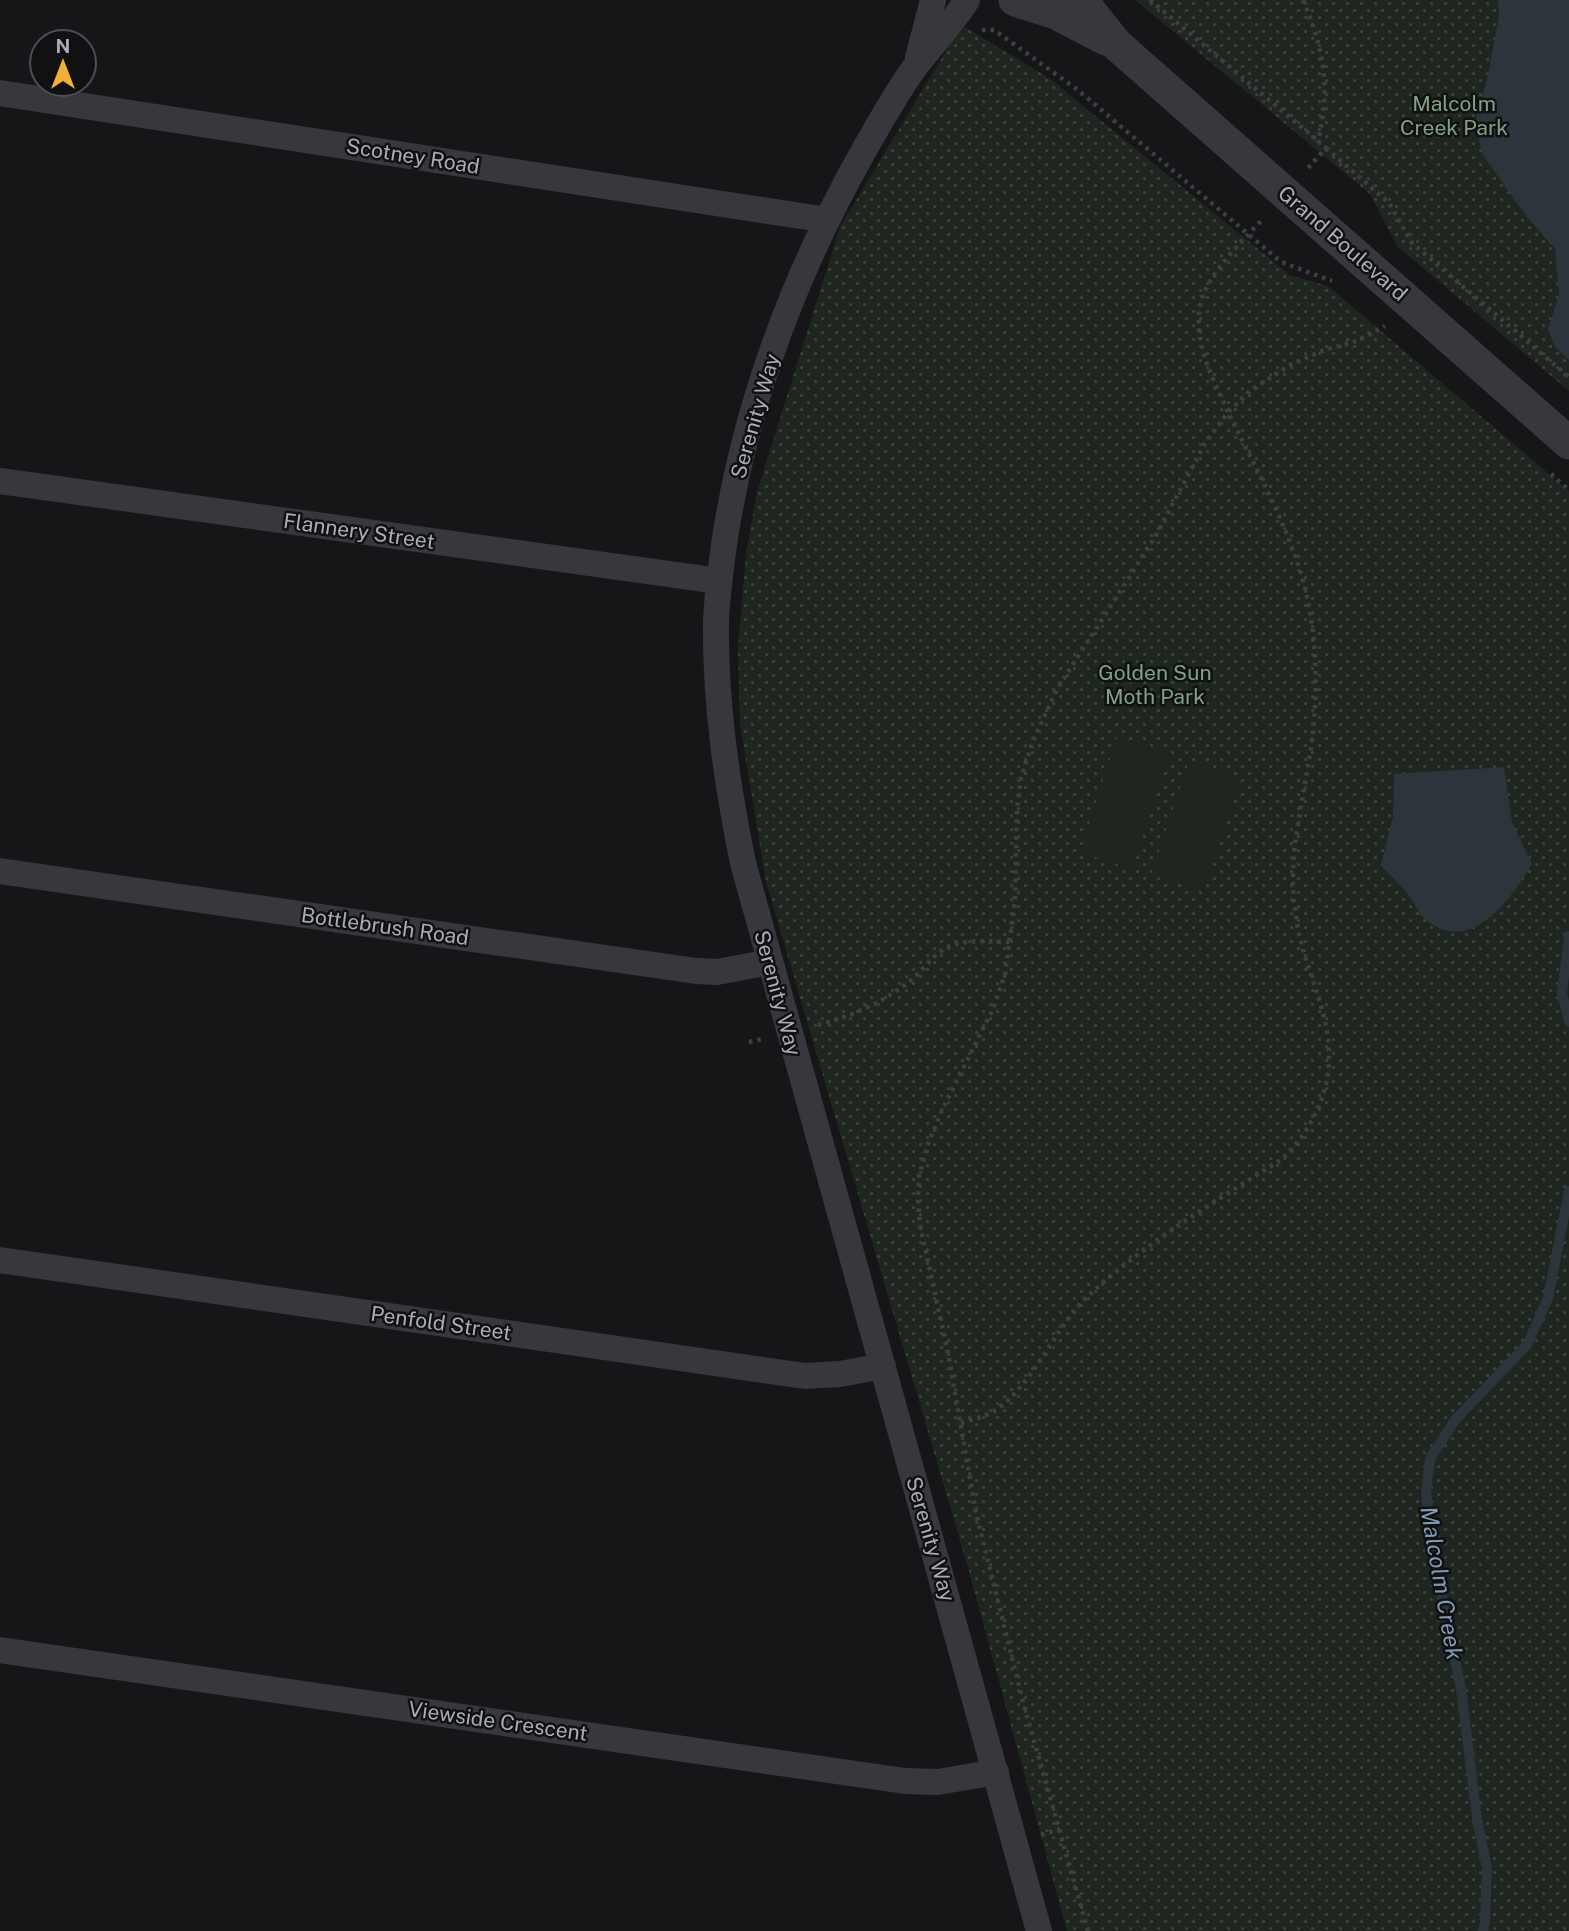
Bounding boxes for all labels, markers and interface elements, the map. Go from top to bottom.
north arrow [28,28,98,98]
text: N [56,35,70,57]
park label: Malcolm Creek Park [1400,91,1508,140]
street label: Scotney Road [344,133,482,179]
street label: Grand Boulevard [1273,180,1413,306]
street label: Serenity Way [725,351,785,481]
street label: Flannery Street [282,508,436,554]
park label: Golden Sun Moth Park [1098,660,1212,709]
street label: Bottlebrush Road [300,902,470,950]
street label: Serenity Way [749,928,807,1058]
street label: Penfold Street [369,1301,513,1345]
street label: Serenity Way [901,1474,961,1604]
water label: Malcolm Creek [1415,1504,1469,1662]
street label: Viewside Crescent [407,1696,589,1746]

